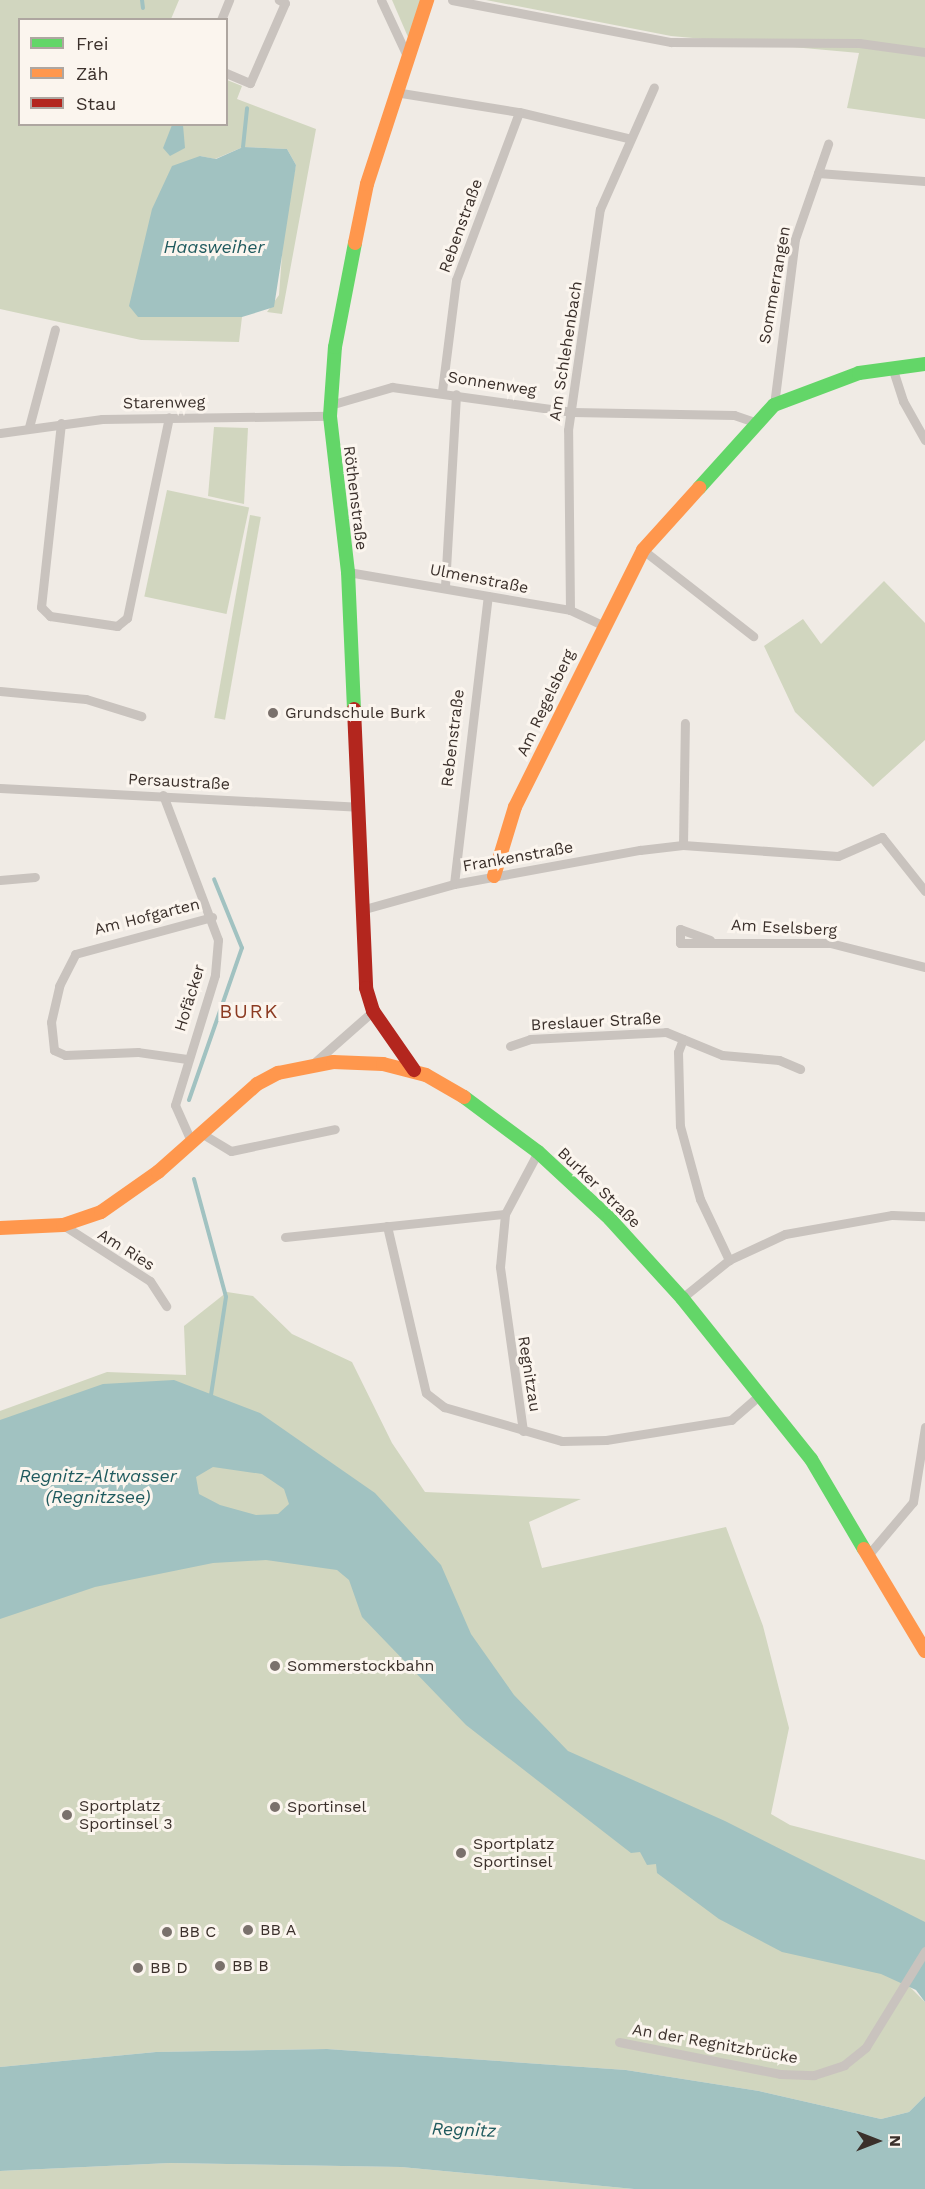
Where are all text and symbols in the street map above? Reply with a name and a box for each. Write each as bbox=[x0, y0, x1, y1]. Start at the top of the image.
legend bbox=[18, 18, 228, 126]
text: Frei bbox=[76, 33, 108, 54]
text: Zäh bbox=[76, 63, 109, 84]
text: Stau bbox=[76, 93, 116, 114]
street label: Rebenstraße bbox=[435, 176, 487, 276]
street label: Sommerrangen bbox=[755, 225, 795, 345]
water label: Haasweiher bbox=[164, 236, 264, 258]
street label: Am Schlehenbach bbox=[545, 280, 587, 422]
street label: Sonnenweg bbox=[446, 368, 538, 400]
street label: Starenweg bbox=[123, 393, 205, 413]
street label: Röthenstraße bbox=[339, 445, 371, 551]
street label: Ulmenstraße bbox=[428, 560, 530, 598]
street label: Am Regelsberg bbox=[513, 646, 579, 760]
street label: Rebenstraße bbox=[437, 688, 469, 788]
place label: Grundschule Burk bbox=[285, 703, 426, 723]
marker: Grundschule Burk bbox=[266, 706, 280, 720]
street label: Persaustraße bbox=[128, 770, 230, 794]
street label: Frankenstraße bbox=[461, 838, 575, 876]
street label: Am Hofgarten bbox=[92, 895, 202, 939]
street label: Am Eselsberg bbox=[730, 916, 838, 940]
street label: Hofäcker bbox=[171, 962, 209, 1034]
district label: BURK bbox=[219, 999, 279, 1023]
street label: Breslauer Straße bbox=[530, 1009, 662, 1035]
street label: Burker Straße bbox=[553, 1143, 645, 1233]
street label: Am Ries bbox=[94, 1225, 158, 1275]
street label: Regnitzau bbox=[514, 1335, 544, 1413]
water label: Regnitz-Altwasser (Regnitzsee) bbox=[19, 1466, 177, 1508]
place label: Sommerstockbahn bbox=[287, 1656, 434, 1676]
marker: Sommerstockbahn bbox=[268, 1659, 282, 1673]
place label: Sportplatz Sportinsel 3 bbox=[79, 1796, 173, 1834]
place label: Sportinsel bbox=[287, 1797, 366, 1817]
marker: Sportinsel bbox=[268, 1800, 282, 1814]
marker: Sportplatz Sportinsel 3 bbox=[60, 1808, 74, 1822]
place label: Sportplatz Sportinsel bbox=[473, 1834, 554, 1872]
marker: Sportplatz Sportinsel bbox=[454, 1846, 468, 1860]
place label: BB A bbox=[260, 1920, 297, 1940]
place label: BB C bbox=[179, 1922, 216, 1942]
marker: BB A bbox=[241, 1923, 255, 1937]
marker: BB C bbox=[160, 1925, 174, 1939]
place label: BB B bbox=[232, 1956, 269, 1976]
place label: BB D bbox=[150, 1958, 188, 1978]
marker: BB B bbox=[213, 1959, 227, 1973]
marker: BB D bbox=[131, 1961, 145, 1975]
street label: An der Regnitzbrücke bbox=[631, 2020, 799, 2068]
north arrow bbox=[847, 2111, 907, 2171]
water label: Regnitz bbox=[431, 2118, 497, 2142]
text: N bbox=[886, 2135, 905, 2147]

